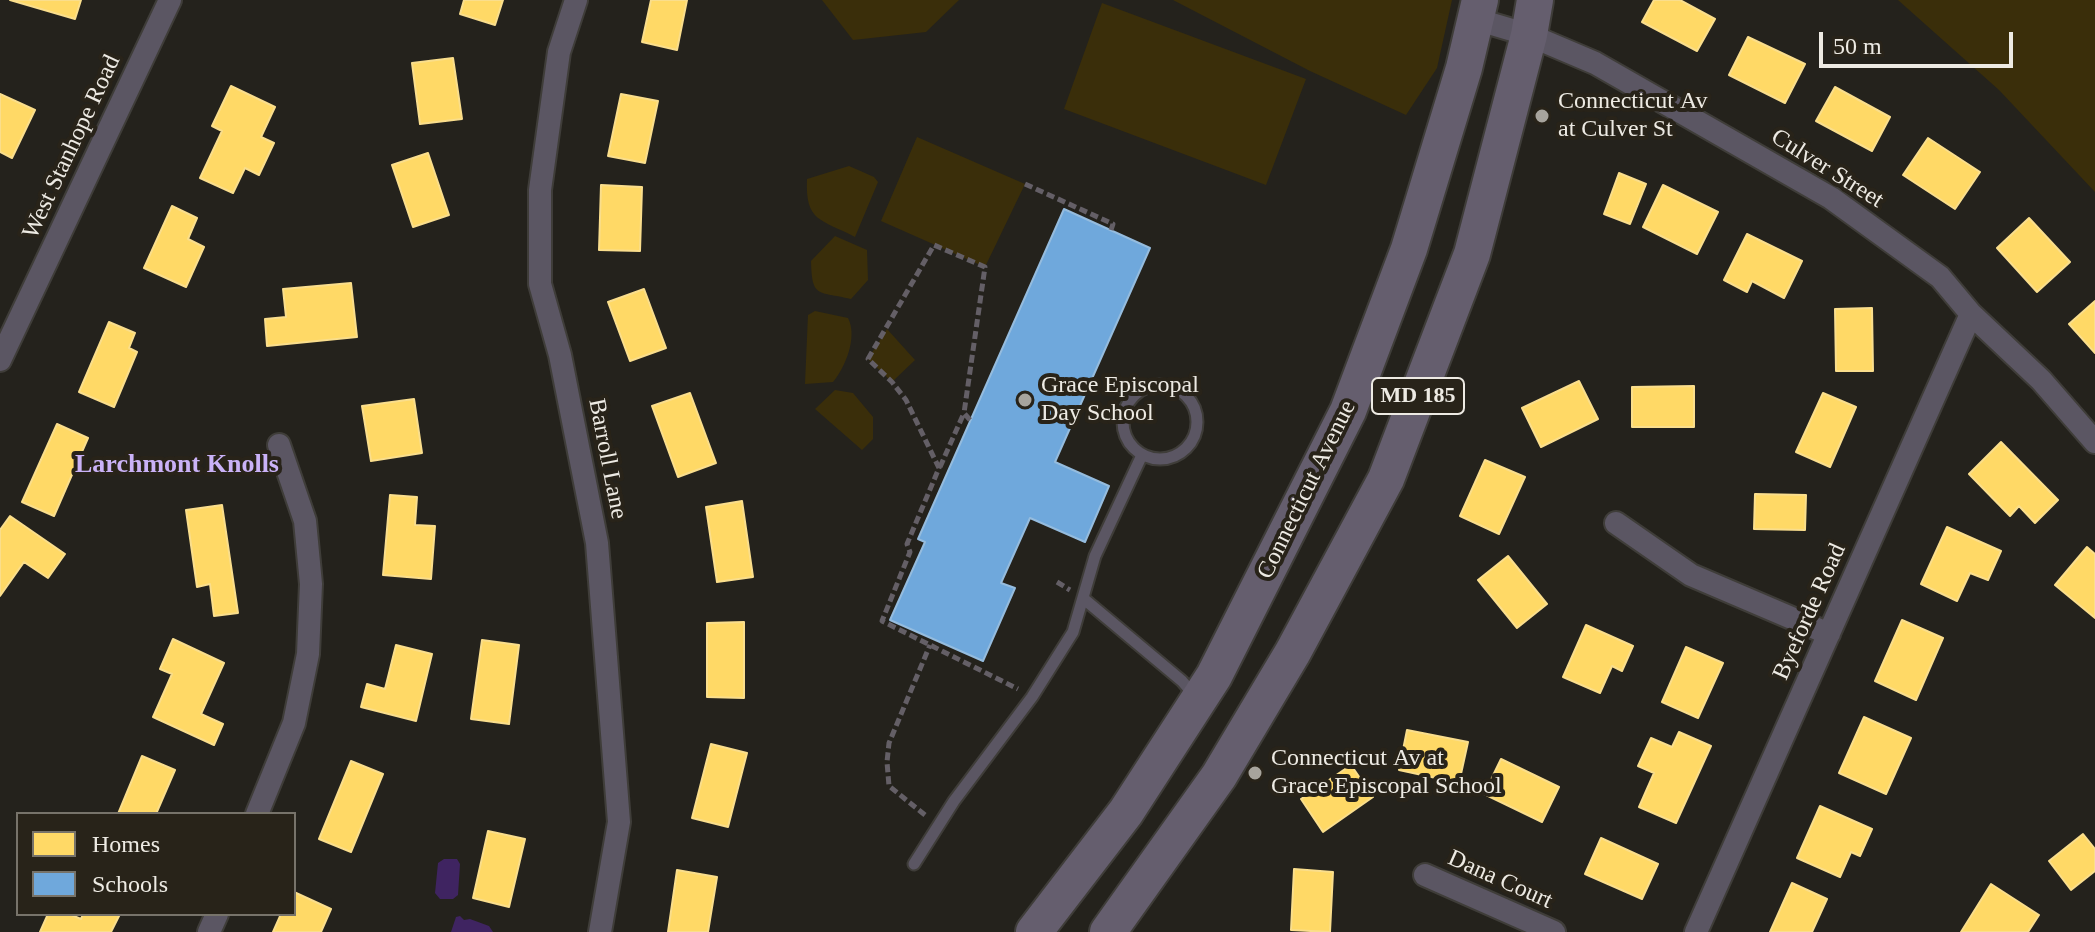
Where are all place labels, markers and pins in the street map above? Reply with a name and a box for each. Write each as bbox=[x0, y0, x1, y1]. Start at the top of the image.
place label: Connecticut Av at Culver St bbox=[1558, 88, 1708, 144]
marker: Connecticut Av at Culver St bbox=[1533, 107, 1551, 125]
place label: Grace Episcopal Day School bbox=[1041, 372, 1199, 428]
marker: Grace Episcopal Day School bbox=[1016, 391, 1034, 409]
place label: Connecticut Av at Grace Episcopal School bbox=[1271, 745, 1502, 801]
marker: Connecticut Av at Grace Episcopal School bbox=[1246, 764, 1264, 782]

